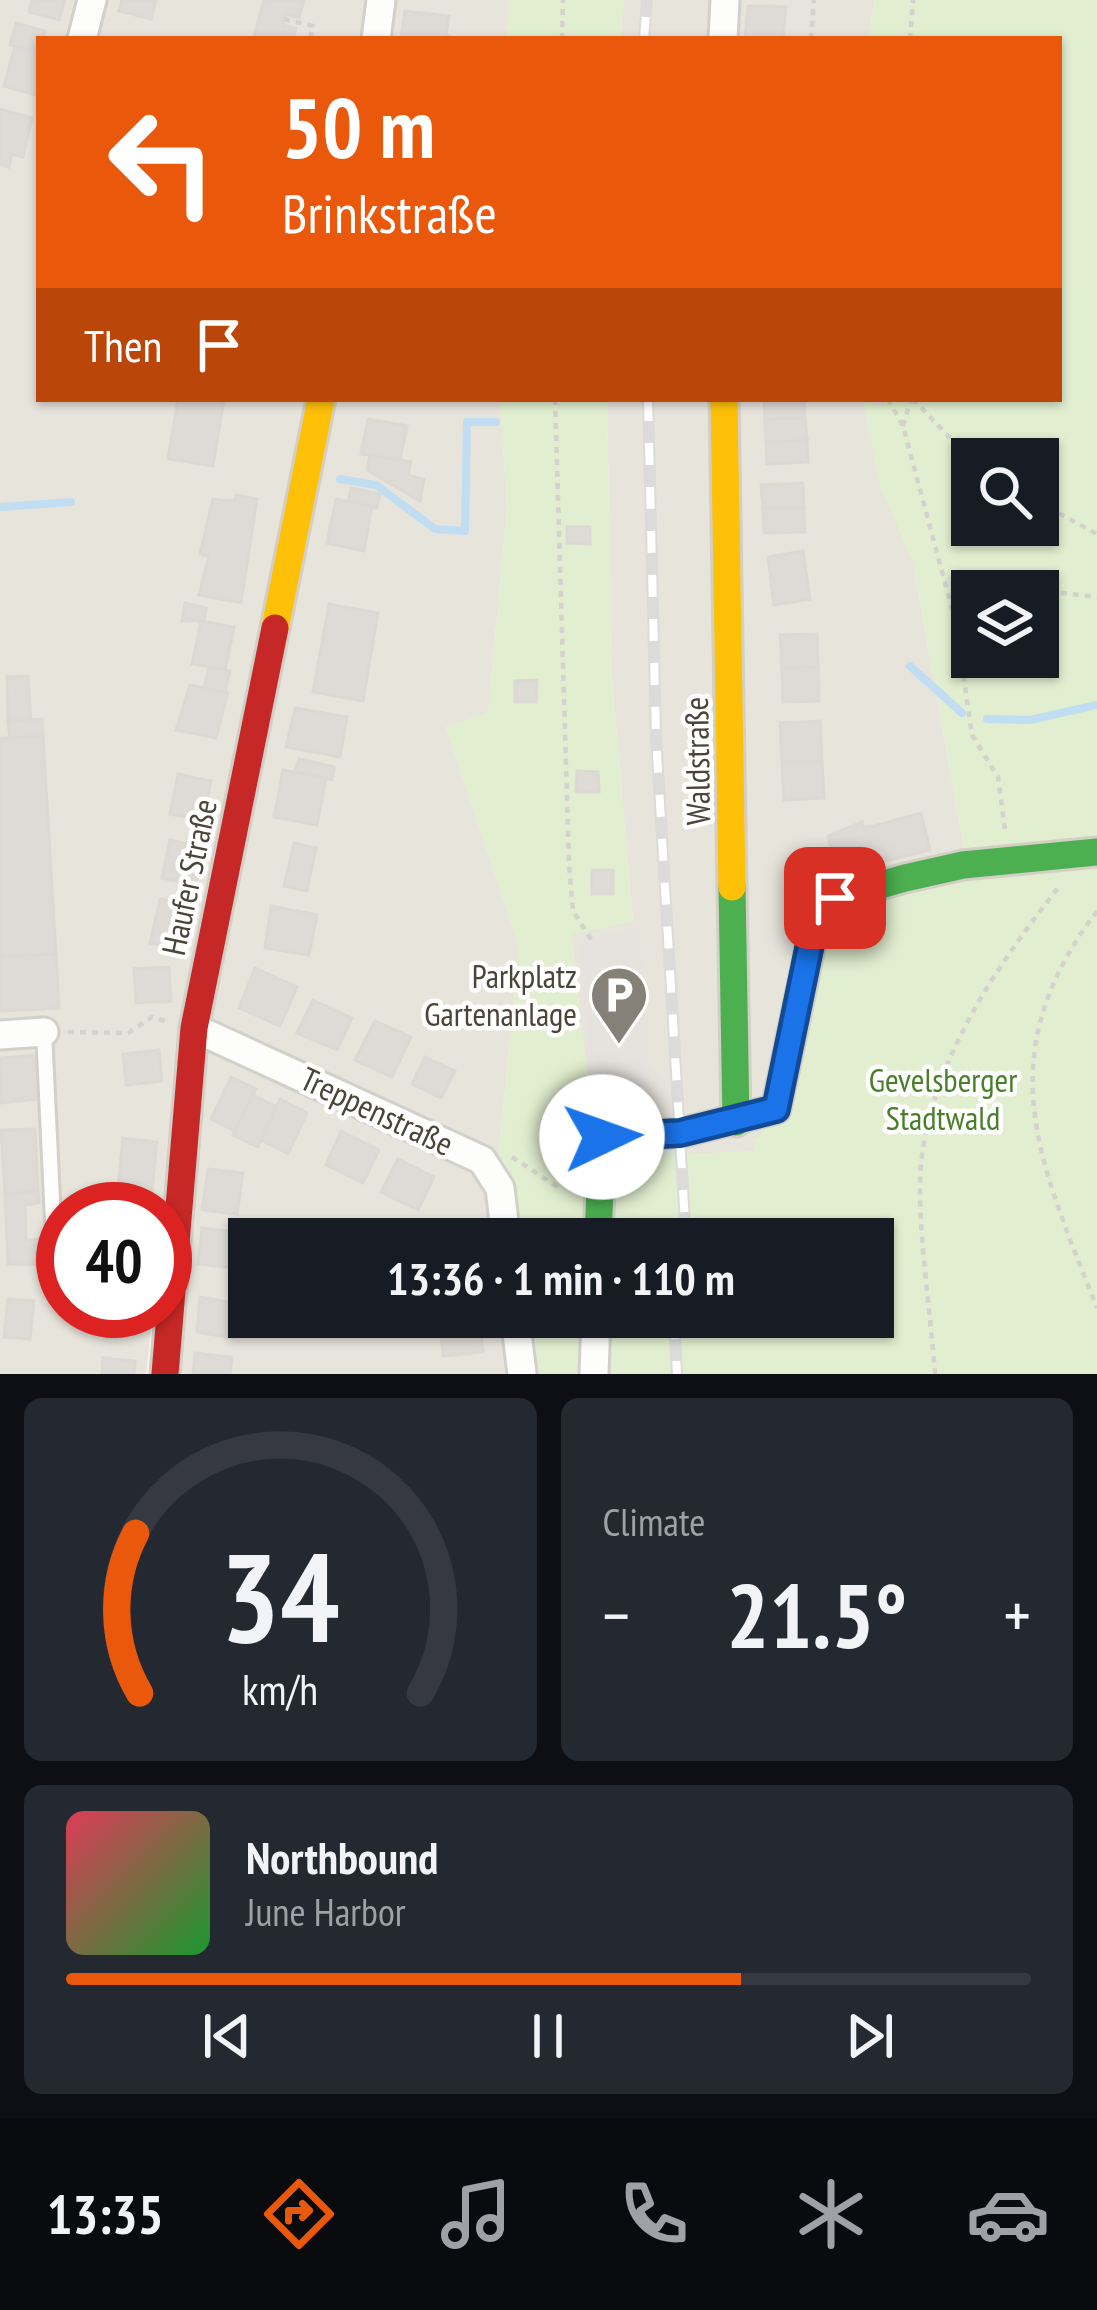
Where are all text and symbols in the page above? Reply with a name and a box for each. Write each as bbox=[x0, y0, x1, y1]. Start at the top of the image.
text: 50 m bbox=[282, 72, 435, 181]
icon: left bbox=[84, 84, 240, 240]
text: Brinkstraße bbox=[282, 178, 497, 248]
icon: arrive bbox=[186, 312, 252, 378]
text: Then bbox=[84, 316, 162, 374]
map controls bbox=[951, 438, 1059, 678]
button: search bbox=[951, 438, 1059, 546]
button: layers bbox=[951, 570, 1059, 678]
street label: Waldstraße bbox=[674, 696, 719, 826]
street label: Haufer Straße bbox=[151, 795, 226, 959]
pin bbox=[784, 847, 886, 949]
icon: arrive bbox=[802, 865, 868, 931]
place label: Parkplatz Gartenanlage bbox=[424, 954, 577, 1035]
parking icon: Parkplatz Gartenanlage bbox=[588, 964, 650, 1046]
street label: Treppenstraße bbox=[294, 1056, 460, 1165]
park label: Gevelsberger Stadtwald bbox=[869, 1058, 1017, 1139]
position arrow bbox=[539, 1074, 665, 1200]
speed limit sign: 40 bbox=[36, 1182, 192, 1338]
text: 13:36 · 1 min · 110 m bbox=[387, 1249, 735, 1307]
text: Climate bbox=[603, 1496, 705, 1547]
text: 34 bbox=[221, 1515, 340, 1676]
text: 21.5° bbox=[726, 1556, 907, 1673]
text: − bbox=[603, 1572, 630, 1657]
text: + bbox=[1004, 1572, 1031, 1657]
text: km/h bbox=[242, 1660, 318, 1716]
text: Northbound bbox=[246, 1828, 438, 1886]
text: June Harbor bbox=[246, 1886, 405, 1937]
icon: previous bbox=[194, 2003, 260, 2069]
icon: pause bbox=[515, 2003, 581, 2069]
icon: next bbox=[837, 2003, 903, 2069]
icon: directions bbox=[257, 2172, 341, 2256]
icon: music bbox=[434, 2172, 518, 2256]
icon: phone bbox=[612, 2172, 696, 2256]
icon: climate bbox=[789, 2172, 873, 2256]
icon: car bbox=[966, 2172, 1050, 2256]
text: 13:35 bbox=[47, 2179, 163, 2249]

